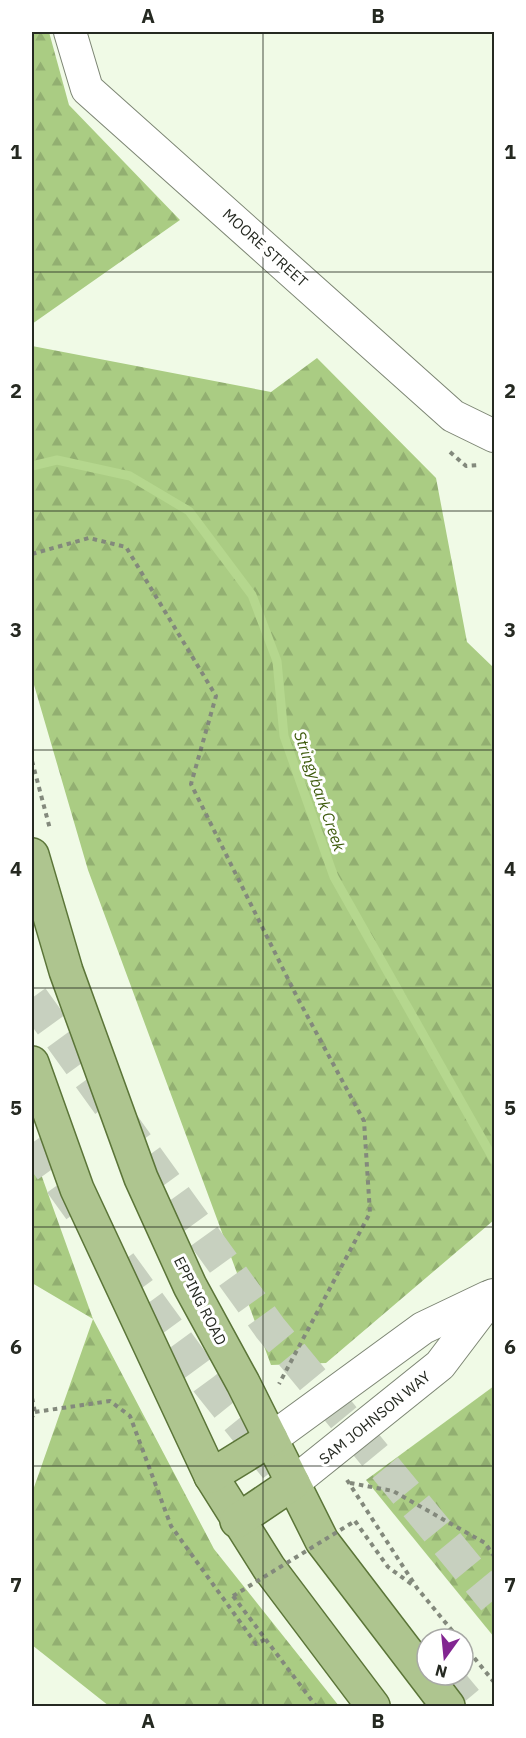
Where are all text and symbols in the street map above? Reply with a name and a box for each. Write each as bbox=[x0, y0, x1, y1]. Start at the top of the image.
text: A bbox=[141, 2, 155, 29]
text: B bbox=[371, 2, 385, 29]
text: 1 bbox=[10, 138, 22, 165]
text: 1 bbox=[504, 138, 516, 165]
street label: MOORE STREET bbox=[219, 204, 312, 291]
text: 2 bbox=[10, 377, 22, 404]
text: 2 bbox=[504, 377, 516, 404]
text: 3 bbox=[10, 616, 22, 643]
text: 3 bbox=[504, 616, 516, 643]
water label: Stringybark Creek bbox=[290, 728, 350, 854]
text: 4 bbox=[10, 855, 22, 882]
text: 4 bbox=[504, 855, 516, 882]
text: 5 bbox=[10, 1094, 22, 1121]
text: 5 bbox=[504, 1094, 516, 1121]
street label: EPPING ROAD bbox=[170, 1253, 231, 1348]
text: 6 bbox=[10, 1333, 22, 1360]
text: 6 bbox=[504, 1333, 516, 1360]
street label: SAM JOHNSON WAY bbox=[315, 1367, 434, 1468]
text: 7 bbox=[10, 1571, 22, 1598]
text: 7 bbox=[504, 1571, 516, 1598]
north arrow bbox=[415, 1627, 475, 1687]
text: N bbox=[433, 1660, 449, 1683]
text: A bbox=[141, 1707, 155, 1734]
text: B bbox=[371, 1707, 385, 1734]

